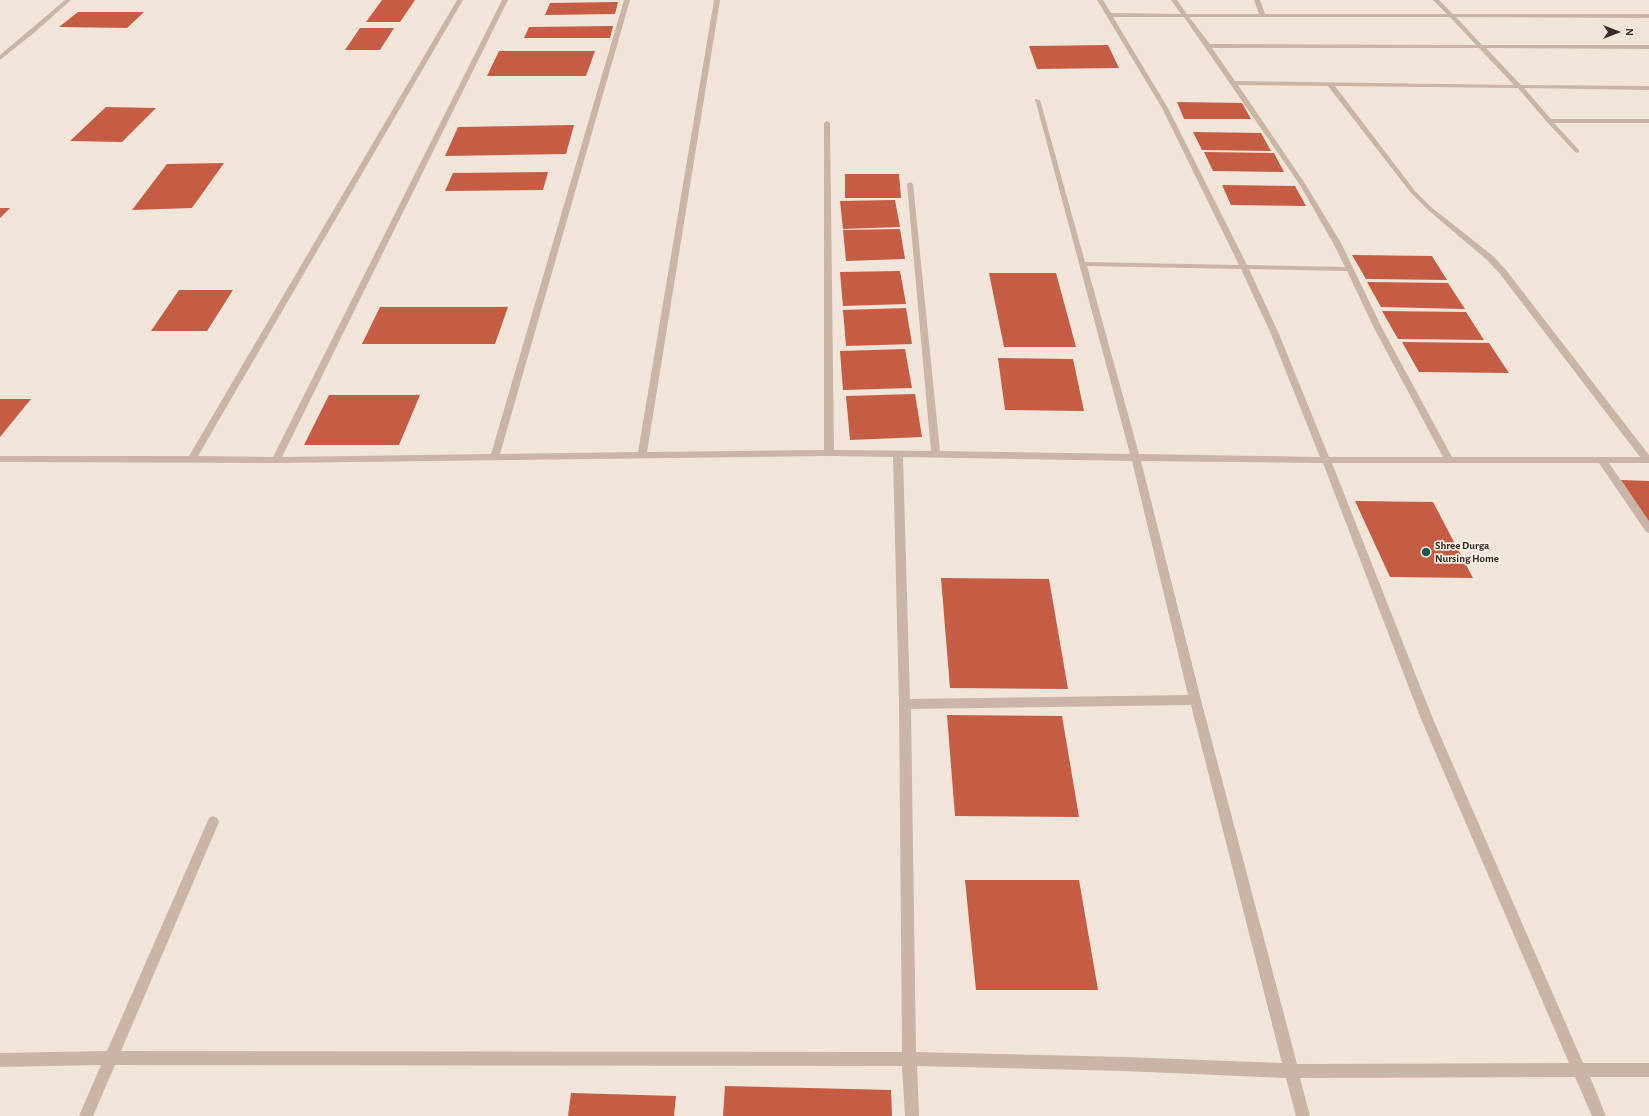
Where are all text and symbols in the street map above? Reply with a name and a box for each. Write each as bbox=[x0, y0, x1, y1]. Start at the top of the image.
north arrow bbox=[1597, 12, 1637, 52]
text: N bbox=[1624, 28, 1635, 36]
place label: Shree Durga Nursing Home bbox=[1435, 539, 1499, 565]
marker: Shree Durga Nursing Home bbox=[1420, 546, 1432, 558]

